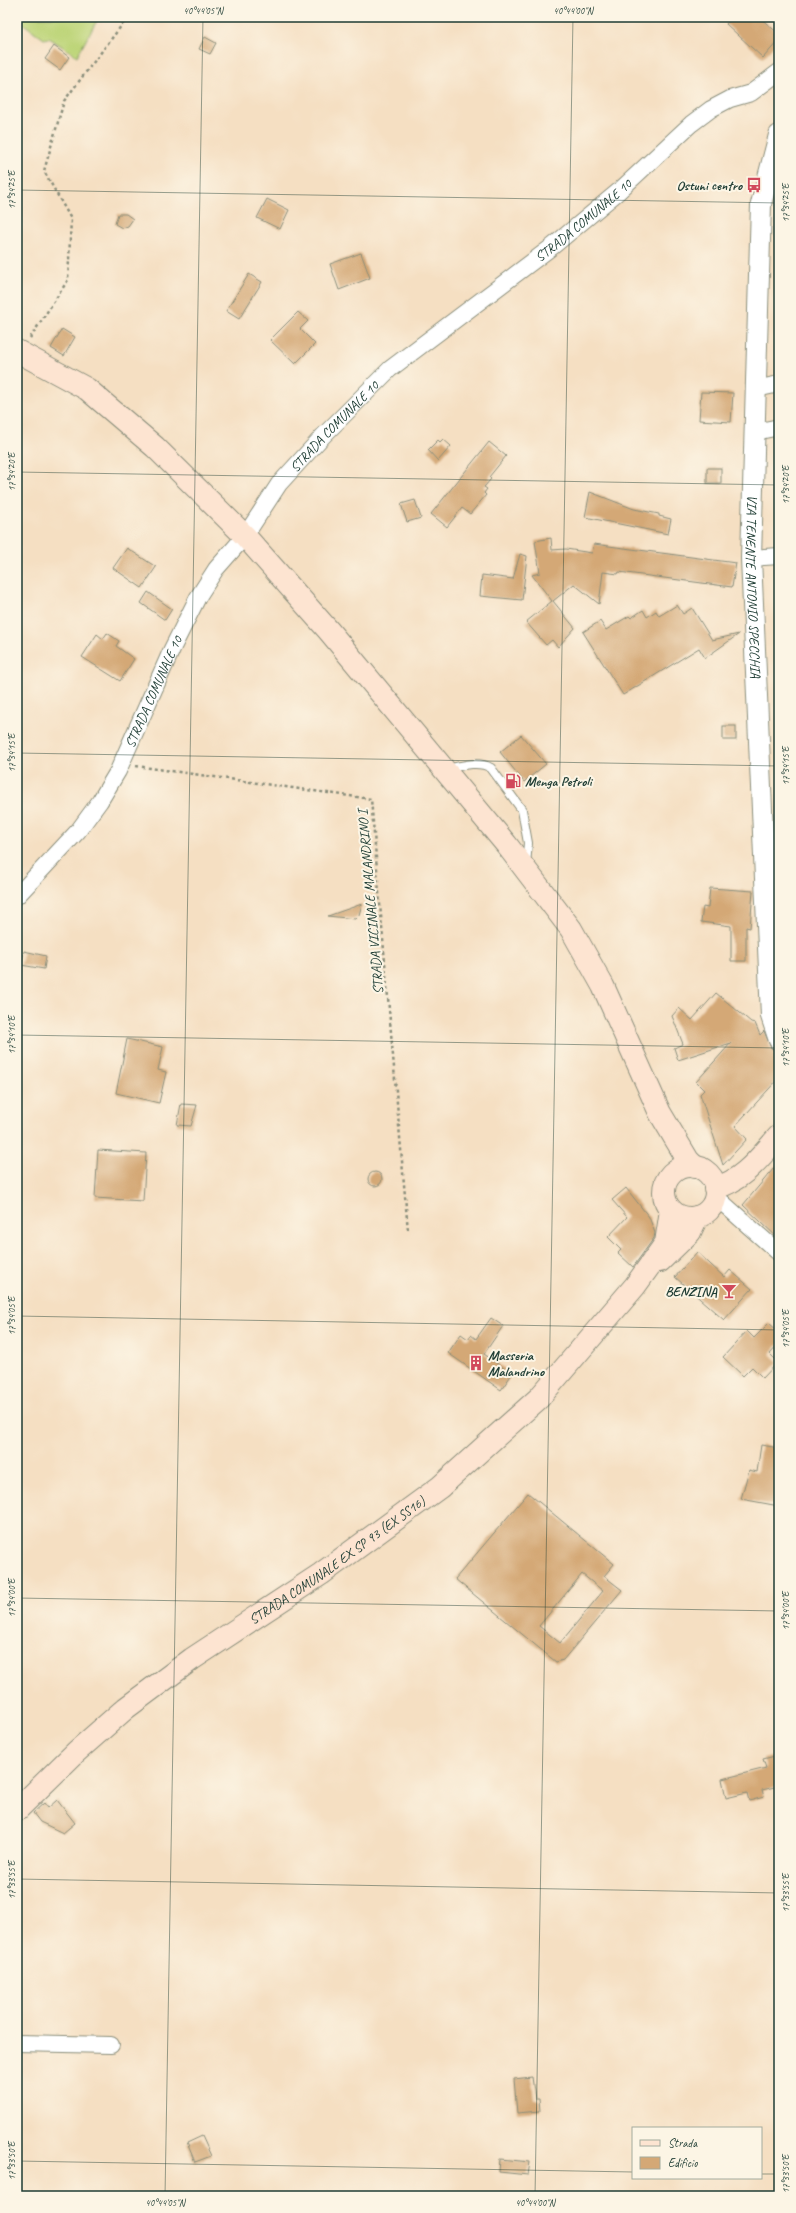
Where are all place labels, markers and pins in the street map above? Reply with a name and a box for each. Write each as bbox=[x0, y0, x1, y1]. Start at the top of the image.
bus stop icon: Ostuni centro bbox=[745, 176, 763, 194]
place label: Ostuni centro bbox=[677, 177, 743, 194]
fuel station icon: Menga Petroli bbox=[504, 772, 522, 790]
place label: Menga Petroli bbox=[525, 773, 594, 790]
bar icon: BENZINA bbox=[720, 1282, 738, 1300]
place label: BENZINA bbox=[665, 1283, 718, 1300]
place label: Masseria Malandrino bbox=[488, 1347, 545, 1380]
building icon: Masseria Malandrino bbox=[467, 1354, 485, 1372]

